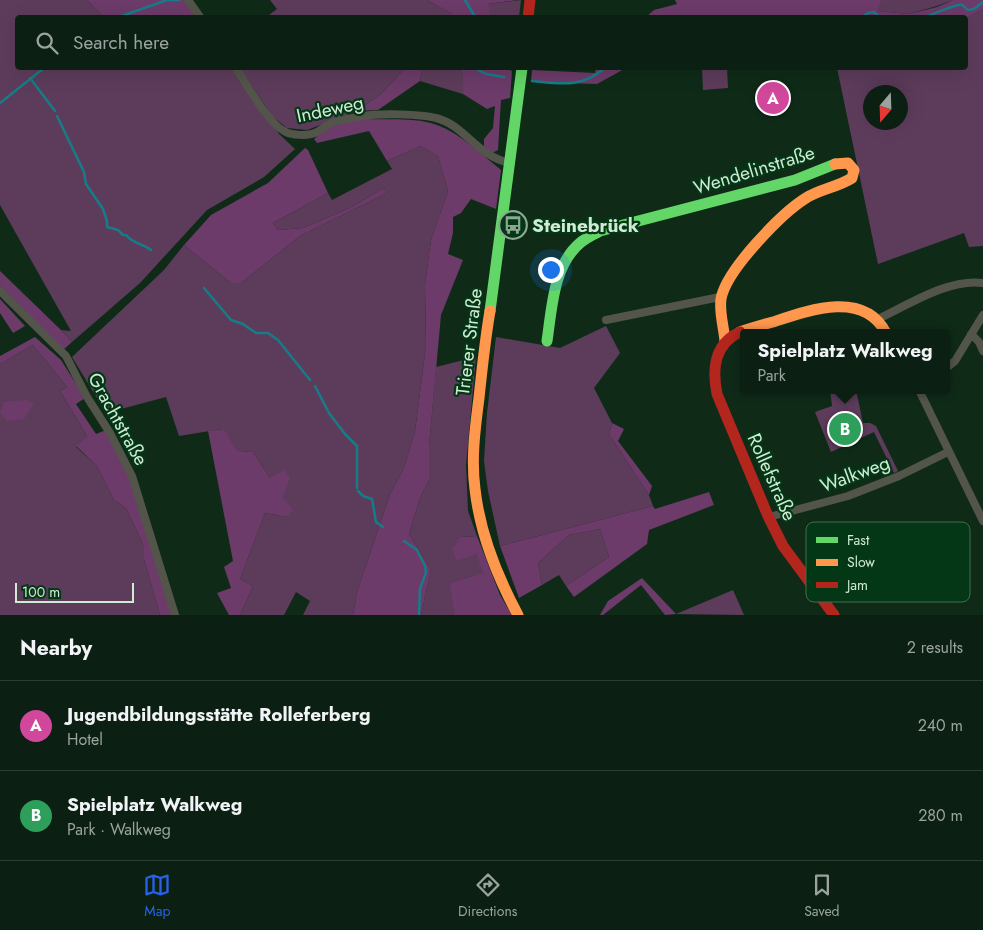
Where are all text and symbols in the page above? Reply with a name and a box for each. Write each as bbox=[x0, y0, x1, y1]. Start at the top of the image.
search box bbox=[15, 15, 968, 70]
icon: search bbox=[33, 29, 61, 57]
text: Search here bbox=[73, 29, 169, 56]
pin: A bbox=[757, 79, 789, 117]
north arrow bbox=[863, 85, 908, 130]
street label: Indeweg bbox=[294, 89, 366, 129]
street label: Wendelinstraße bbox=[690, 139, 818, 201]
bus stop icon: Steinebrück bbox=[498, 210, 528, 240]
place label: Steinebrück bbox=[532, 212, 639, 239]
your location bbox=[538, 257, 564, 283]
street label: Trierer Straße bbox=[449, 287, 489, 397]
popup bbox=[740, 329, 950, 394]
text: Spielplatz Walkweg bbox=[757, 337, 933, 364]
text: Park bbox=[757, 364, 786, 387]
street label: Grachtstraße bbox=[81, 368, 155, 471]
pin: B bbox=[829, 410, 861, 448]
street label: Rollefstraße bbox=[741, 429, 803, 525]
street label: Walkweg bbox=[816, 449, 894, 499]
legend bbox=[806, 522, 970, 602]
text: Fast bbox=[847, 530, 870, 550]
text: Slow bbox=[847, 552, 875, 572]
text: Jam bbox=[845, 575, 868, 595]
scale bar bbox=[15, 580, 134, 603]
text: 100 m bbox=[22, 582, 60, 602]
text: Nearby bbox=[20, 633, 92, 663]
text: 2 results bbox=[907, 636, 963, 659]
text: Jugendbildungsstätte Rolleferberg bbox=[67, 701, 371, 728]
text: A bbox=[30, 714, 42, 737]
text: 240 m bbox=[918, 714, 963, 737]
text: Hotel bbox=[67, 728, 103, 751]
text: Spielplatz Walkweg bbox=[67, 791, 242, 818]
text: B bbox=[31, 804, 41, 827]
text: 280 m bbox=[918, 804, 963, 827]
text: Park · Walkweg bbox=[67, 818, 171, 841]
tab: Map bbox=[143, 871, 171, 921]
tab: Directions bbox=[458, 871, 517, 921]
tab: Saved bbox=[804, 871, 840, 921]

